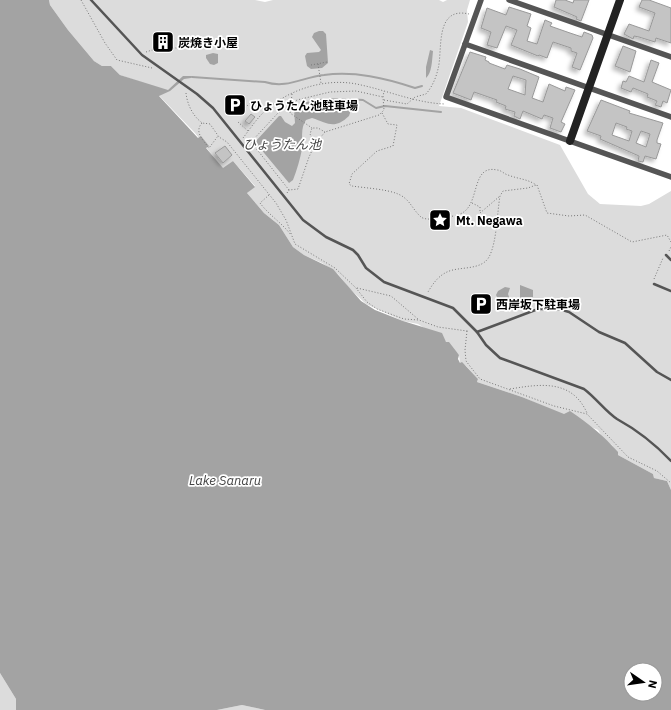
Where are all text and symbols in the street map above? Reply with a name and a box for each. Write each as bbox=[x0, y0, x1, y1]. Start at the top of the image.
building icon: 炭焼き小屋 bbox=[150, 29, 176, 55]
place label: 炭焼き小屋 bbox=[178, 35, 238, 50]
parking icon: ひょうたん池駐車場 bbox=[222, 92, 248, 118]
place label: ひょうたん池駐車場 bbox=[250, 98, 358, 113]
water label: ひょうたん池 bbox=[243, 136, 323, 153]
place icon: Mt. Negawa bbox=[427, 207, 453, 233]
place label: Mt. Negawa bbox=[456, 213, 523, 228]
parking icon: 西岸坂下駐車場 bbox=[468, 291, 494, 317]
place label: 西岸坂下駐車場 bbox=[496, 297, 580, 312]
water label: Lake Sanaru bbox=[189, 472, 261, 489]
north arrow bbox=[623, 662, 663, 702]
text: N bbox=[645, 679, 660, 690]

